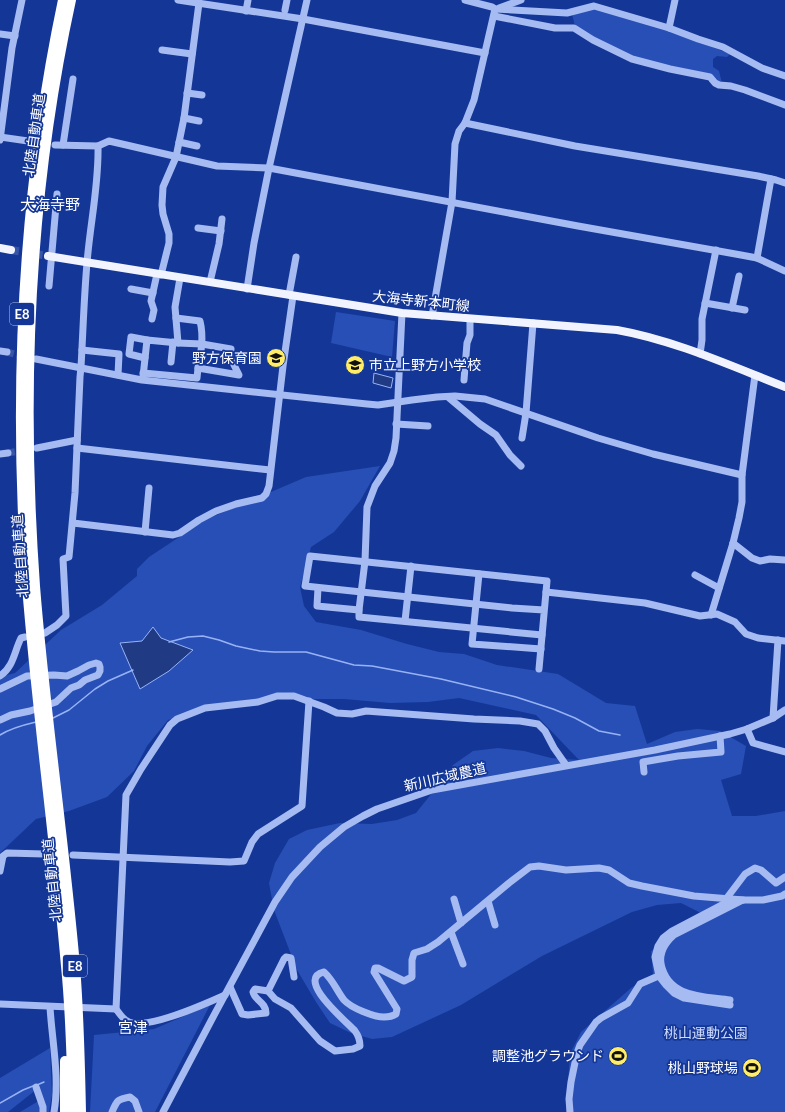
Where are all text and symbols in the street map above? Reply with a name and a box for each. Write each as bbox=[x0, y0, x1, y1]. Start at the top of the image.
street label: 北陸自動車道 bbox=[19, 92, 48, 178]
district label: 大海寺野 bbox=[20, 195, 80, 213]
street label: 大海寺新本町線 bbox=[371, 287, 471, 314]
road number: E8 bbox=[10, 303, 34, 325]
school or university icon: 野方保育園 bbox=[265, 347, 287, 369]
place label: 野方保育園 bbox=[192, 349, 262, 366]
school or university icon: 市立上野方小学校 bbox=[344, 354, 366, 376]
place label: 市立上野方小学校 bbox=[369, 356, 481, 373]
street label: 北陸自動車道 bbox=[8, 514, 31, 599]
street label: 新川広域農道 bbox=[402, 759, 488, 794]
street label: 北陸自動車道 bbox=[39, 837, 64, 923]
road number: E8 bbox=[63, 955, 87, 977]
district label: 宮津 bbox=[118, 1018, 148, 1036]
park label: 桃山運動公園 bbox=[664, 1024, 748, 1041]
sports icon: 調整池グラウンド bbox=[607, 1045, 629, 1067]
place label: 調整池グラウンド bbox=[492, 1047, 604, 1064]
sports icon: 桃山野球場 bbox=[741, 1057, 763, 1079]
place label: 桃山野球場 bbox=[668, 1059, 738, 1076]

